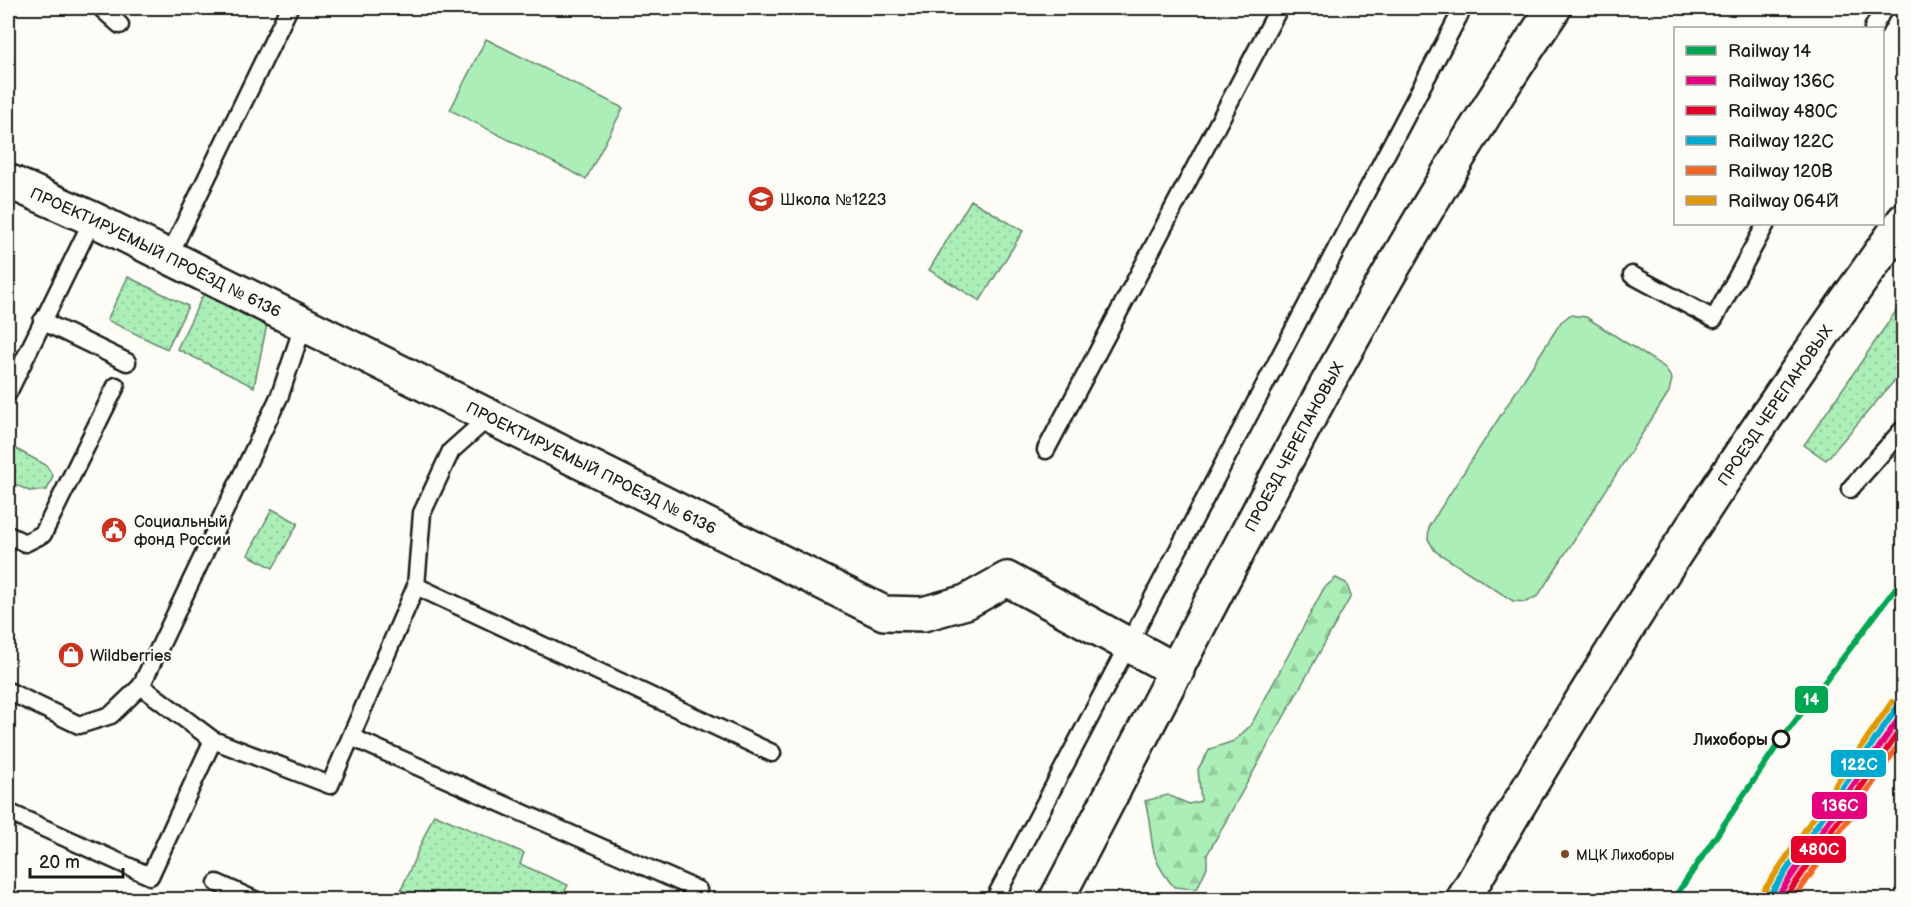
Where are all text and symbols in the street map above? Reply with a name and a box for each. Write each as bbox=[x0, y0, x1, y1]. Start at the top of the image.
legend bbox=[1674, 27, 1884, 225]
text: Railway 14 bbox=[1728, 41, 1811, 62]
text: Railway 136С bbox=[1728, 71, 1834, 92]
text: Railway 480С bbox=[1728, 101, 1837, 122]
text: Railway 122С bbox=[1728, 131, 1834, 152]
text: Railway 120В bbox=[1728, 161, 1833, 182]
street label: ПРОЕКТИРУЕМЫЙ ПРОЕЗД № 6136 bbox=[27, 184, 284, 322]
school or university icon: Школа №1223 bbox=[746, 184, 776, 214]
place label: Школа №1223 bbox=[780, 191, 887, 210]
text: Railway 064Й bbox=[1728, 191, 1839, 212]
street label: ПРОЕЗД ЧЕРЕПАНОВЫХ bbox=[1714, 322, 1837, 490]
street label: ПРОЕЗД ЧЕРЕПАНОВЫХ bbox=[1242, 359, 1349, 535]
street label: ПРОЕКТИРУЕМЫЙ ПРОЕЗД № 6136 bbox=[463, 398, 719, 539]
place label: Социальный фонд России bbox=[134, 513, 231, 550]
public building icon: Социальный фонд России bbox=[99, 515, 129, 545]
shop icon: Wildberries bbox=[56, 640, 86, 670]
place label: Wildberries bbox=[90, 647, 171, 666]
line badge: 14 bbox=[1794, 685, 1829, 714]
text: 14 bbox=[1803, 691, 1820, 710]
marker: Лихоборы bbox=[1772, 730, 1790, 748]
place label: Лихоборы bbox=[1692, 731, 1768, 750]
line badge: 122С bbox=[1830, 749, 1887, 778]
text: 122С bbox=[1840, 756, 1878, 775]
line badge: 136С bbox=[1811, 791, 1868, 820]
text: 136С bbox=[1822, 797, 1858, 816]
line badge: 480С bbox=[1790, 835, 1847, 864]
scale bar bbox=[30, 841, 123, 879]
text: 480С bbox=[1799, 841, 1839, 860]
place label: МЦК Лихоборы bbox=[1576, 847, 1674, 864]
marker: МЦК Лихоборы bbox=[1559, 848, 1571, 860]
text: 20 m bbox=[39, 852, 80, 873]

